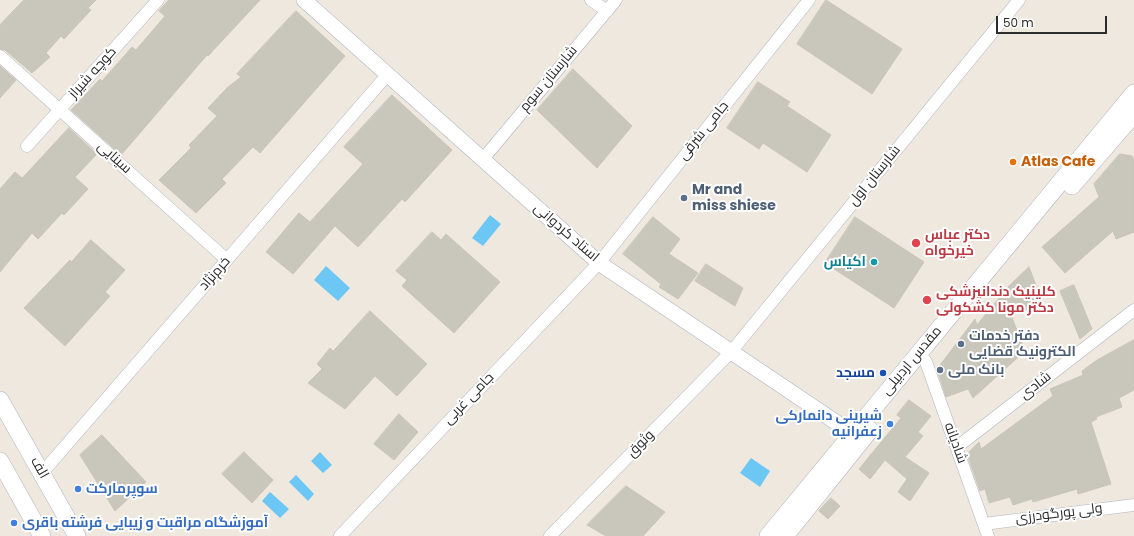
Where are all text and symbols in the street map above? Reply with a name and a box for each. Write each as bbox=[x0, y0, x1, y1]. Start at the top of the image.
scale bar bbox=[998, 8, 1109, 34]
text: 50 m bbox=[1003, 14, 1034, 31]
street label: شارستان سوم bbox=[517, 43, 581, 115]
street label: کوچه شیراز bbox=[65, 44, 121, 102]
street label: جامی شرقی bbox=[675, 98, 733, 164]
street label: سینایی bbox=[93, 138, 135, 178]
street label: شارستان اول bbox=[846, 142, 904, 210]
place label: Atlas Cafe bbox=[1021, 154, 1095, 170]
marker: Atlas Cafe bbox=[1008, 157, 1018, 167]
place label: Mr and miss shiese bbox=[692, 182, 776, 214]
marker: Mr and miss shiese bbox=[679, 193, 689, 203]
street label: استاد کردوانی bbox=[530, 200, 602, 266]
place label: دکتر عباس خیرخواه bbox=[925, 227, 990, 260]
marker: دکتر عباس خیرخواه bbox=[910, 237, 922, 249]
street label: خرم‌نژاد bbox=[196, 254, 234, 294]
place label: اکیاس bbox=[824, 254, 866, 270]
marker: اکیاس bbox=[869, 257, 879, 267]
place label: کلینیک دندانپزشکی دکتر مونا کشکولی bbox=[936, 284, 1056, 316]
marker: کلینیک دندانپزشکی دکتر مونا کشکولی bbox=[921, 294, 933, 306]
street label: مقدس اردبیلی bbox=[878, 323, 946, 399]
place label: دفتر خدمات الکترونیک قضایی bbox=[969, 328, 1076, 360]
marker: دفتر خدمات الکترونیک قضایی bbox=[956, 339, 966, 349]
place label: بانک ملی bbox=[948, 362, 1004, 378]
place label: مسجد bbox=[836, 365, 875, 381]
marker: بانک ملی bbox=[935, 365, 945, 375]
marker: مسجد bbox=[878, 368, 888, 378]
street label: شادی bbox=[1017, 369, 1055, 403]
street label: جامی غربی bbox=[440, 370, 498, 428]
place label: شیرینی دانمارکی زعفرانیه bbox=[775, 408, 882, 440]
marker: شیرینی دانمارکی زعفرانیه bbox=[885, 419, 895, 429]
street label: شادیانه bbox=[940, 420, 970, 466]
street label: وثوق bbox=[624, 427, 658, 461]
street label: الف bbox=[26, 454, 52, 482]
place label: سوپرمارکت bbox=[86, 481, 158, 497]
marker: سوپرمارکت bbox=[73, 484, 83, 494]
street label: ولی پورگودرزی bbox=[1015, 500, 1103, 528]
place label: آموزشگاه مراقبت و زیبایی فرشته باقری bbox=[22, 515, 268, 531]
marker: آموزشگاه مراقبت و زیبایی فرشته باقری bbox=[9, 518, 19, 528]

